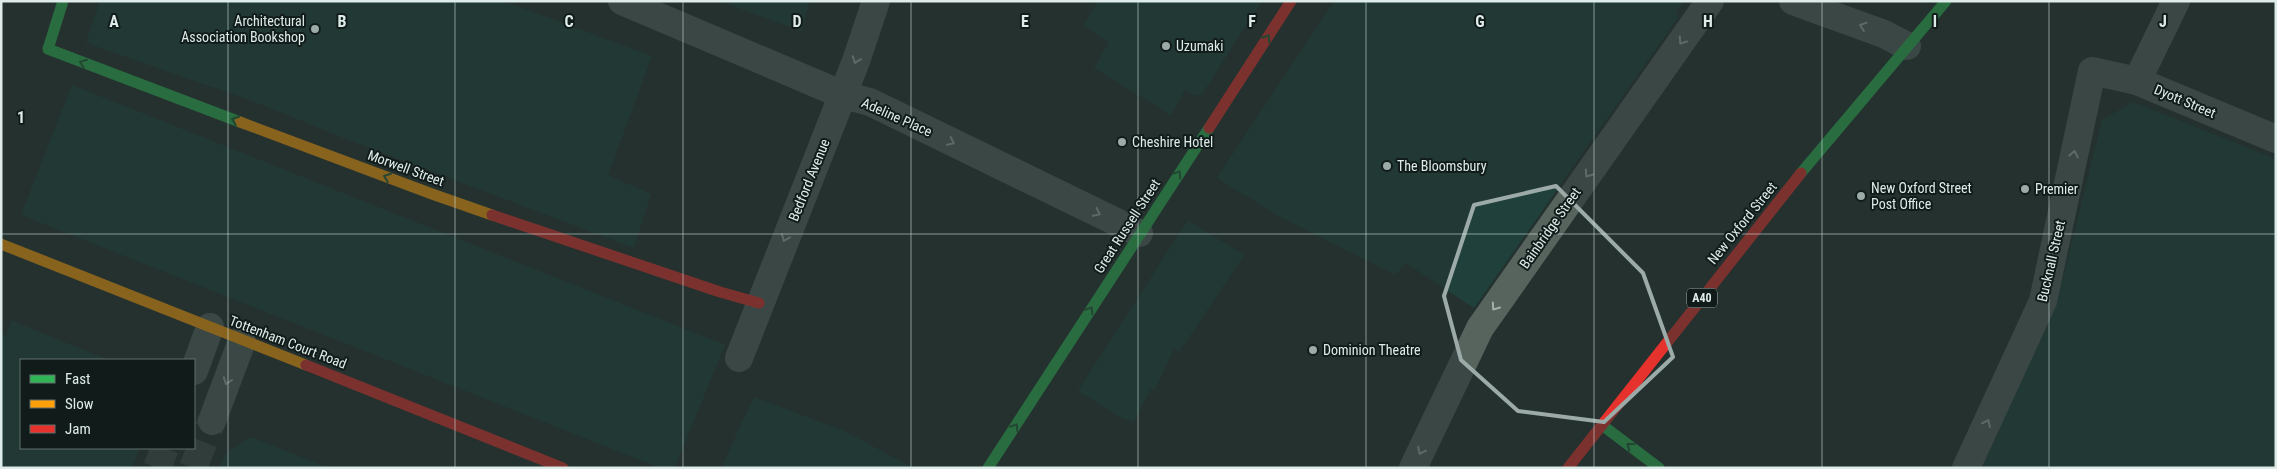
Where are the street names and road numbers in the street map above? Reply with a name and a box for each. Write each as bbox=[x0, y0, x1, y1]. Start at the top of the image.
street label: Dyott Street bbox=[2152, 81, 2218, 121]
street label: Adeline Place bbox=[859, 94, 935, 140]
street label: Bedford Avenue bbox=[785, 136, 833, 223]
street label: Morwell Street bbox=[366, 147, 446, 189]
street label: Great Russell Street bbox=[1091, 176, 1163, 276]
street label: New Oxford Street bbox=[1704, 179, 1780, 267]
street label: Bainbridge Street bbox=[1516, 184, 1584, 272]
street label: Bucknall Street bbox=[2034, 219, 2068, 303]
road number: A40 bbox=[1687, 288, 1717, 308]
street label: Tottenham Court Road bbox=[227, 312, 349, 372]

